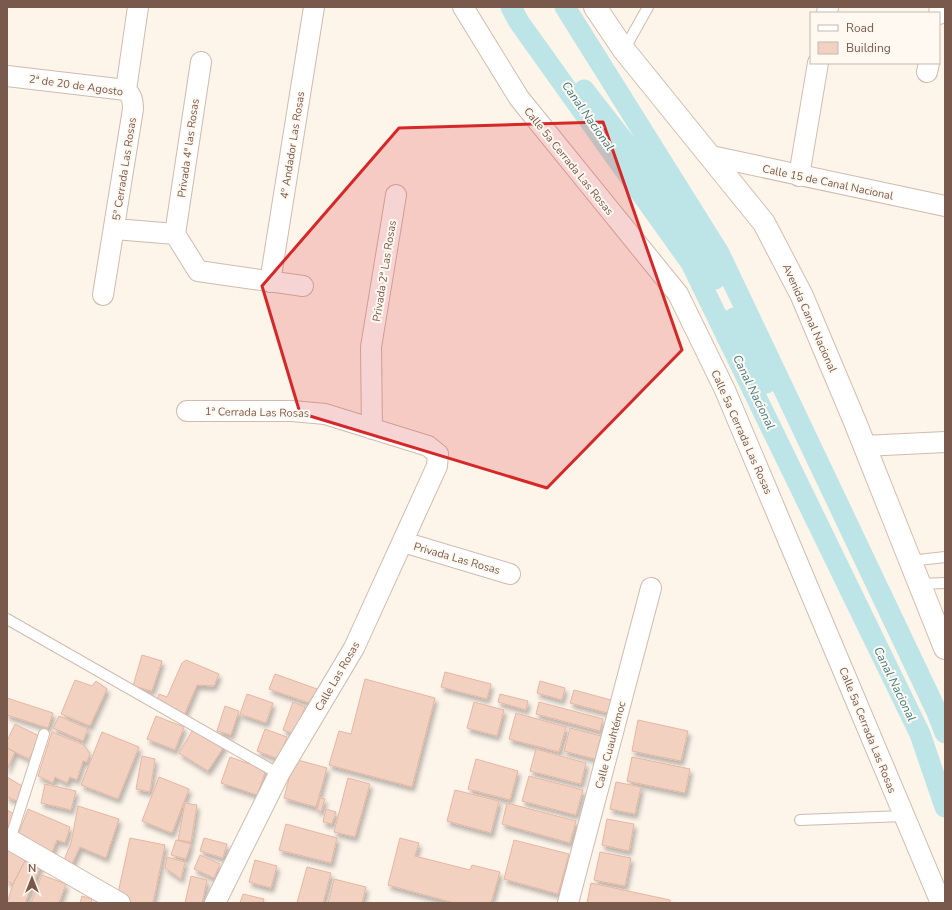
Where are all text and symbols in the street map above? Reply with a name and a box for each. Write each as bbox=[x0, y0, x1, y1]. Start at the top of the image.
legend bbox=[810, 12, 940, 64]
text: Road bbox=[846, 20, 874, 36]
text: Building bbox=[846, 40, 891, 56]
street label: 2ª de 20 de Agosto bbox=[28, 71, 124, 100]
water label: Canal Nacional bbox=[558, 78, 618, 154]
street label: 4º Andador Las Rosas bbox=[277, 90, 308, 200]
street label: Privada 4ª las Rosas bbox=[174, 98, 203, 199]
street label: Calle 5a Cerrada Las Rosas bbox=[520, 104, 617, 218]
street label: 5ª Cerrada Las Rosas bbox=[109, 116, 140, 222]
street label: Calle 15 de Canal Nacional bbox=[761, 161, 896, 204]
street label: Privada 2ª Las Rosas bbox=[369, 219, 400, 323]
street label: Avenida Canal Nacional bbox=[779, 262, 841, 376]
water label: Canal Nacional bbox=[729, 352, 779, 432]
street label: Calle 5a Cerrada Las Rosas bbox=[707, 368, 776, 497]
street label: 1ª Cerrada Las Rosas bbox=[205, 404, 309, 421]
street label: Privada Las Rosas bbox=[412, 539, 502, 578]
street label: Calle Las Rosas bbox=[311, 639, 363, 714]
water label: Canal Nacional bbox=[870, 644, 920, 724]
street label: Calle 5a Cerrada Las Rosas bbox=[835, 665, 900, 795]
street label: Calle Cuauhtémoc bbox=[592, 700, 629, 791]
north arrow bbox=[12, 858, 52, 898]
text: N bbox=[28, 861, 36, 876]

